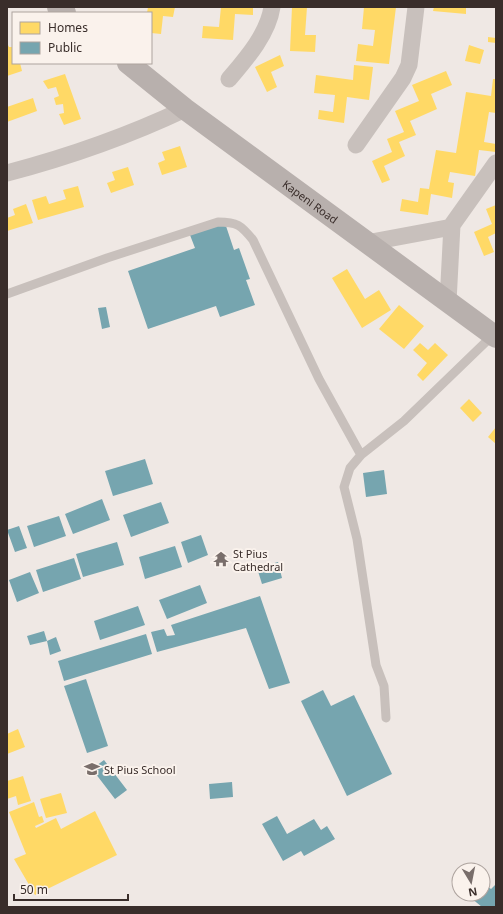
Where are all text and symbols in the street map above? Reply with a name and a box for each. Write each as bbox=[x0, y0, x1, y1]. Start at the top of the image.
legend bbox=[12, 12, 152, 64]
text: Homes bbox=[48, 19, 88, 36]
text: Public bbox=[48, 39, 82, 56]
street label: Kapeni Road bbox=[280, 176, 341, 226]
place label: St Pius Cathedral bbox=[233, 546, 283, 574]
temple icon: St Pius Cathedral bbox=[212, 550, 230, 568]
school or university icon: St Pius School bbox=[83, 760, 101, 778]
place label: St Pius School bbox=[104, 762, 176, 777]
north arrow bbox=[451, 862, 491, 902]
scale bar bbox=[14, 876, 128, 902]
text: 50 m bbox=[20, 881, 48, 898]
text: N bbox=[467, 884, 479, 901]

